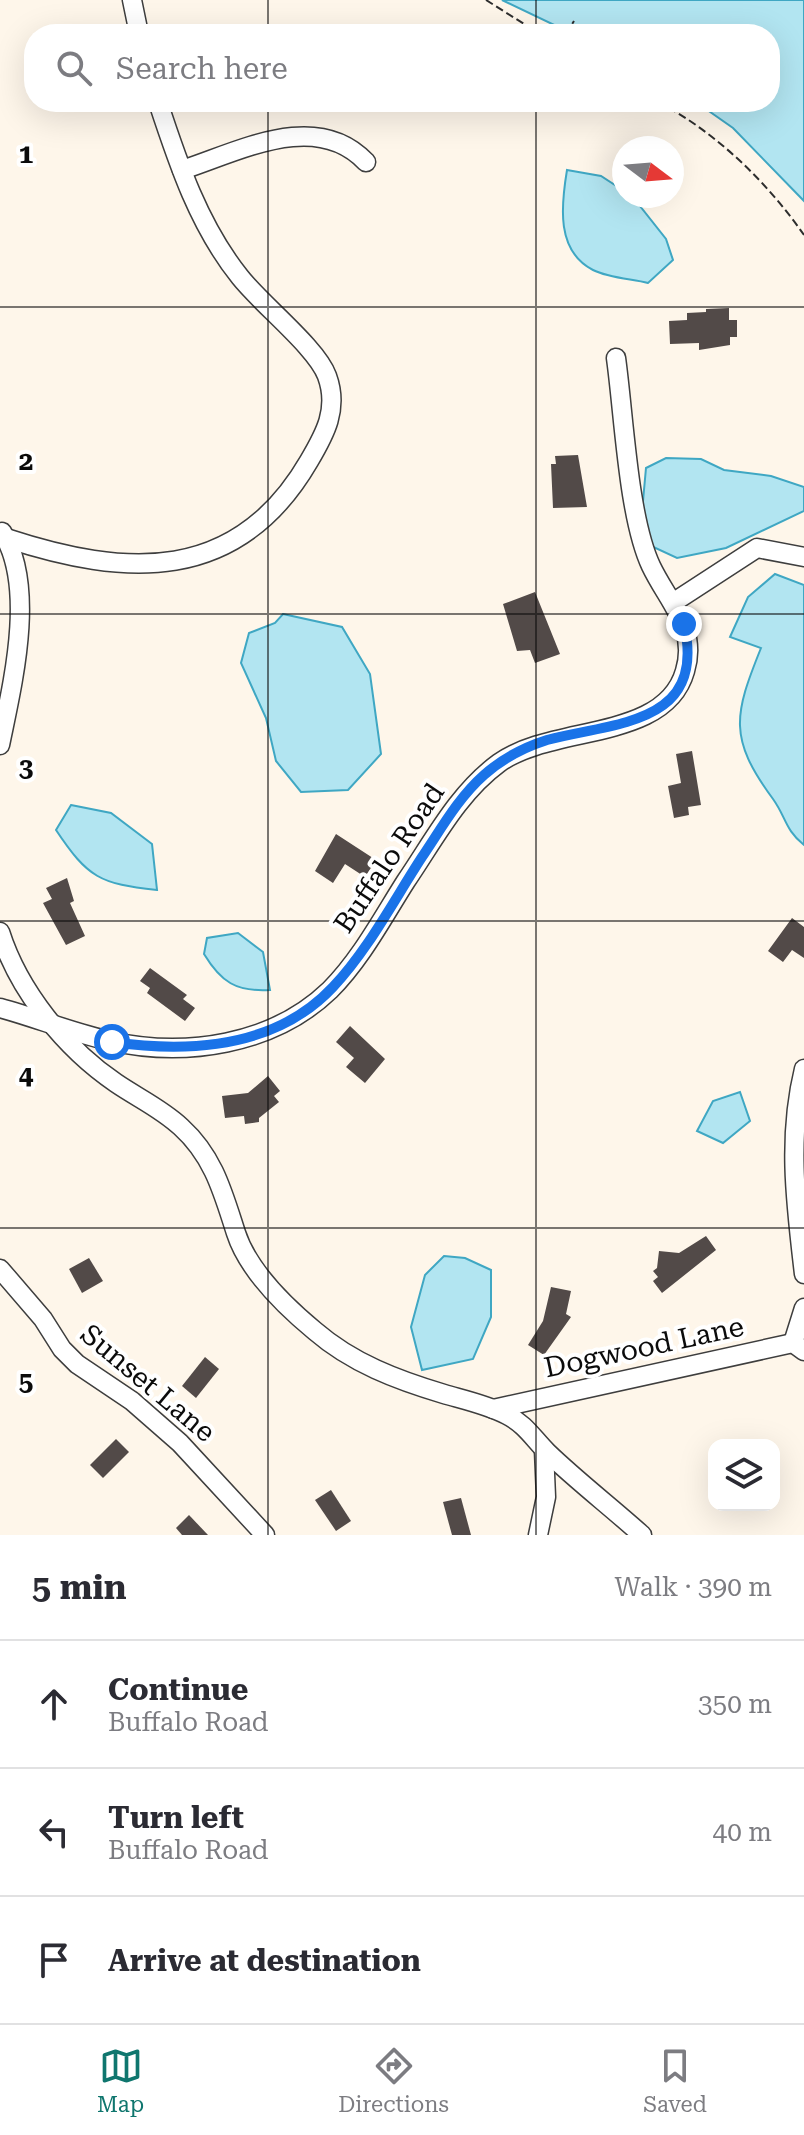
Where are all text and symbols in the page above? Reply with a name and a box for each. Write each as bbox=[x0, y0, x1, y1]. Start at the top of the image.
search box bbox=[24, 24, 780, 112]
icon: search bbox=[52, 46, 96, 90]
text: Search here bbox=[116, 51, 288, 86]
north arrow bbox=[612, 136, 684, 208]
text: 1 bbox=[19, 139, 33, 169]
text: 2 bbox=[19, 446, 33, 476]
route end bbox=[666, 606, 702, 642]
text: 3 bbox=[19, 753, 33, 783]
street label: Buffalo Road bbox=[327, 777, 451, 939]
route start bbox=[94, 1024, 130, 1060]
text: 4 bbox=[19, 1060, 34, 1090]
street label: Dogwood Lane bbox=[541, 1310, 747, 1384]
street label: Sunset Lane bbox=[74, 1317, 222, 1449]
text: 5 bbox=[19, 1367, 33, 1397]
map controls bbox=[708, 1439, 780, 1511]
button: layers bbox=[708, 1439, 780, 1511]
text: 5 min bbox=[32, 1567, 127, 1607]
text: Walk · 390 m bbox=[614, 1572, 772, 1602]
text: Continue bbox=[108, 1672, 248, 1707]
icon: ahead bbox=[32, 1682, 76, 1726]
text: 350 m bbox=[698, 1689, 772, 1719]
text: Buffalo Road bbox=[108, 1707, 268, 1737]
text: Turn left bbox=[108, 1800, 244, 1835]
icon: left bbox=[32, 1810, 76, 1854]
text: 40 m bbox=[713, 1817, 772, 1847]
text: Buffalo Road bbox=[108, 1835, 268, 1865]
icon: arrive bbox=[32, 1938, 76, 1982]
text: Arrive at destination bbox=[108, 1943, 421, 1978]
tab: Map bbox=[97, 2044, 144, 2117]
tab: Directions bbox=[338, 2044, 449, 2117]
tab: Saved bbox=[643, 2044, 707, 2117]

